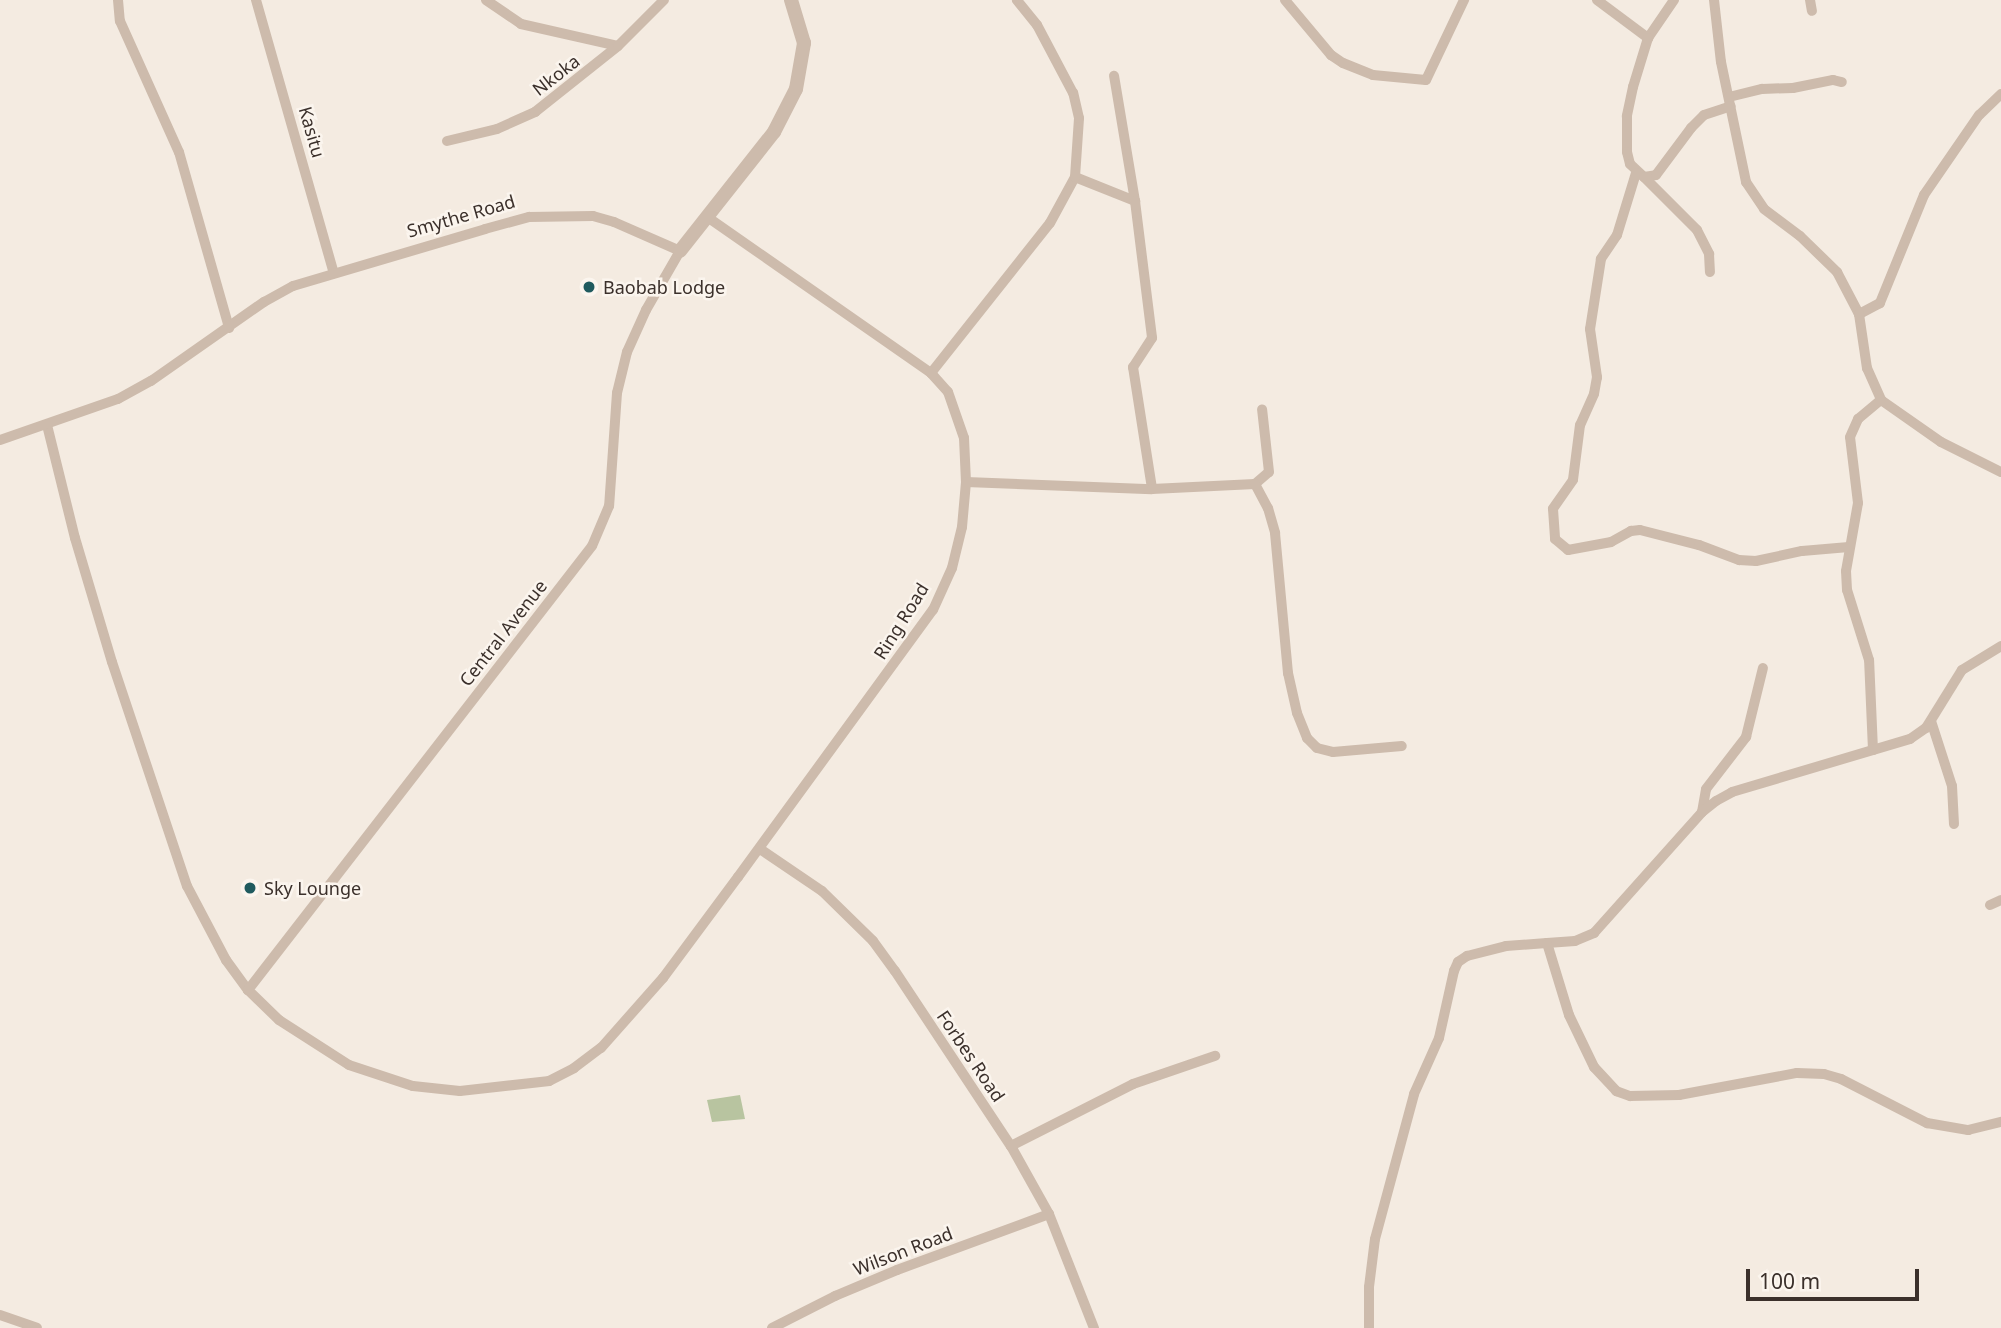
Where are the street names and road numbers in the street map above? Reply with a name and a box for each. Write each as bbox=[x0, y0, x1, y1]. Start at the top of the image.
street label: Nkoka bbox=[528, 50, 584, 100]
street label: Kasitu bbox=[294, 104, 330, 160]
street label: Smythe Road bbox=[404, 190, 518, 242]
street label: Central Avenue bbox=[455, 576, 551, 690]
street label: Ring Road bbox=[869, 579, 933, 663]
street label: Forbes Road bbox=[933, 1006, 1009, 1106]
street label: Wilson Road bbox=[850, 1222, 956, 1280]

